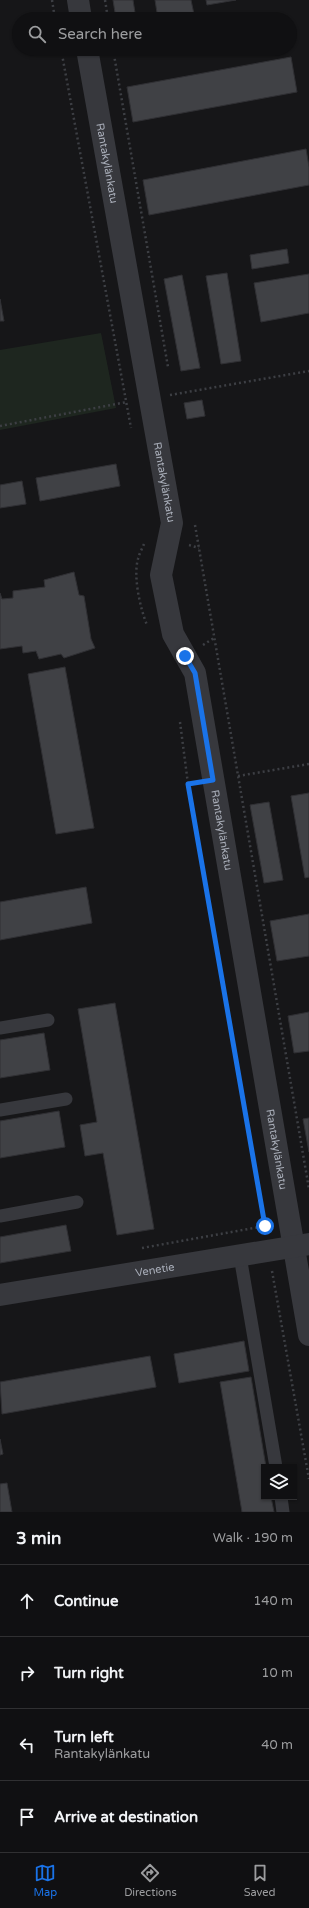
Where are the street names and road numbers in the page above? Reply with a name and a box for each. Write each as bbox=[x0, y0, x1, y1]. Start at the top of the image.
street label: Rantakylänkatu bbox=[94, 122, 121, 204]
street label: Rantakylänkatu bbox=[151, 441, 178, 523]
street label: Rantakylänkatu bbox=[209, 789, 235, 871]
street label: Rantakylänkatu bbox=[264, 1108, 290, 1191]
street label: Venetie bbox=[134, 1260, 175, 1279]

